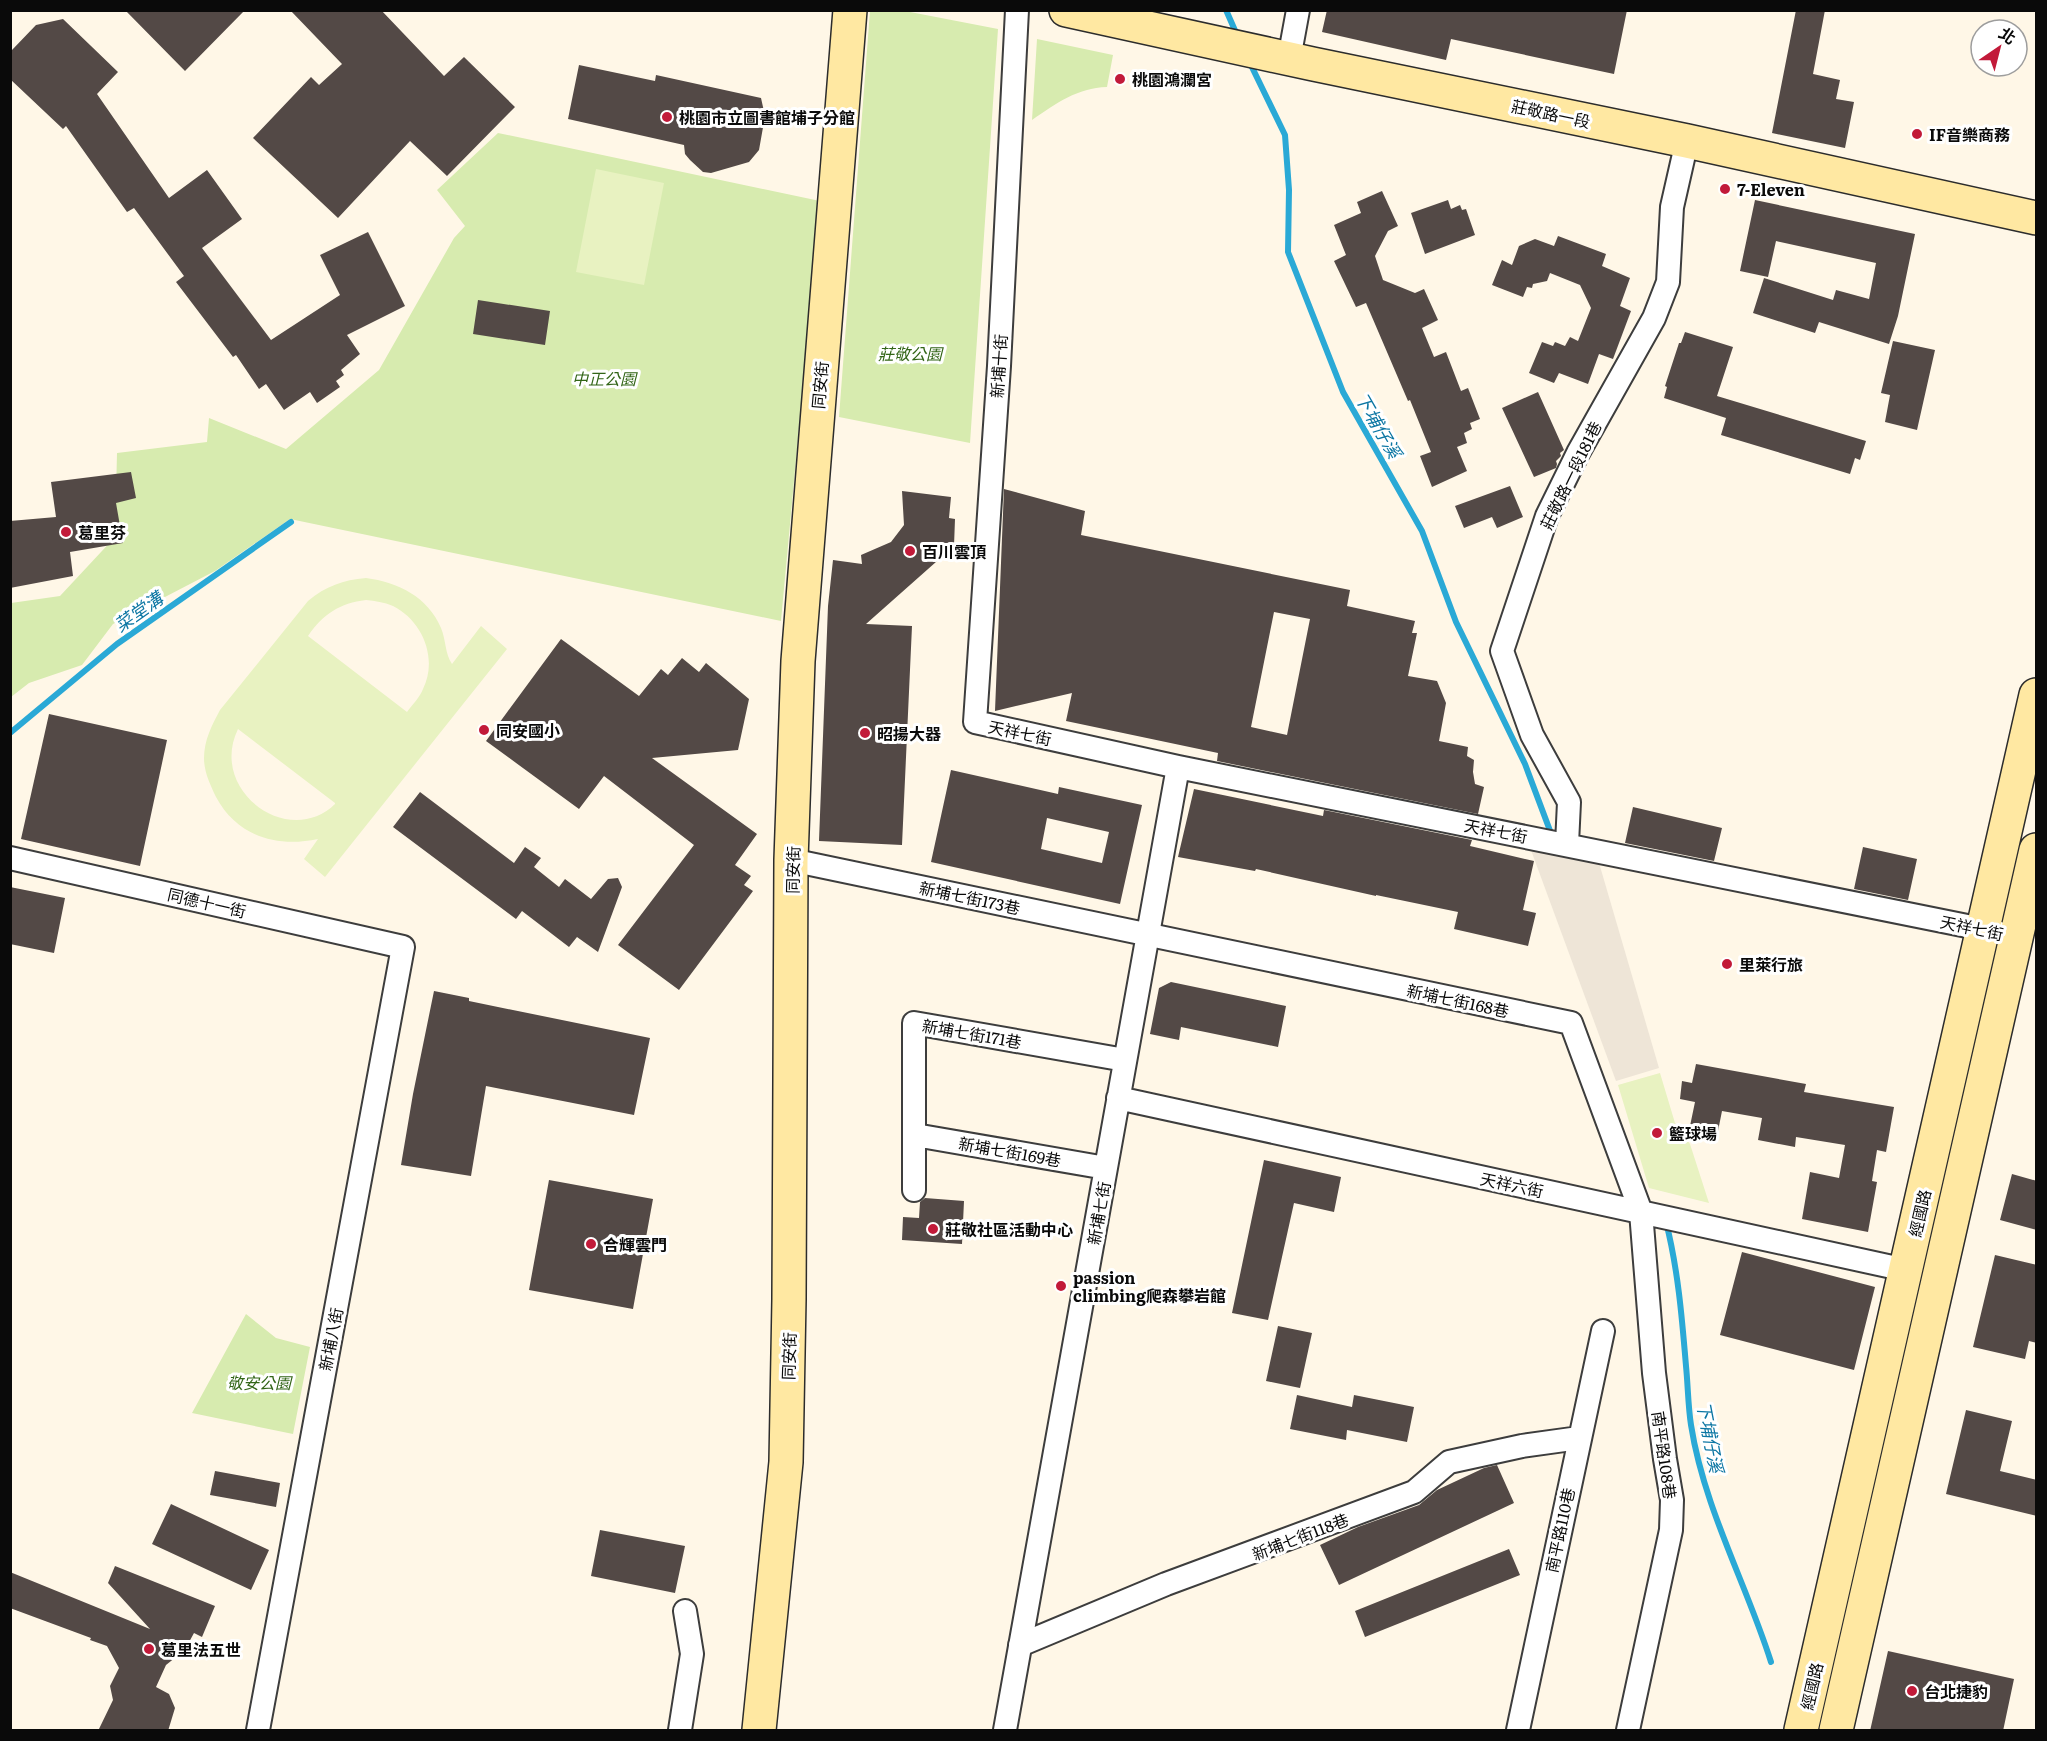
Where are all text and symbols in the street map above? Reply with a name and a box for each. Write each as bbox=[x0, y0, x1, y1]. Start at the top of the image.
north arrow bbox=[1969, 18, 2029, 78]
text: 北 bbox=[1995, 20, 2022, 49]
place label: 桃園鴻瀾宮 bbox=[1132, 67, 1212, 91]
marker: 桃園鴻瀾宮 bbox=[1113, 72, 1127, 86]
street label: 莊敬路一段 bbox=[1509, 93, 1593, 133]
place label: 桃園市立圖書館埔子分館 bbox=[679, 105, 855, 129]
marker: 桃園市立圖書館埔子分館 bbox=[660, 110, 674, 124]
place label: IF音樂商務 bbox=[1929, 122, 2010, 146]
marker: IF音樂商務 bbox=[1910, 127, 1924, 141]
place label: 7-Eleven bbox=[1737, 177, 1805, 201]
marker: 7-Eleven bbox=[1718, 182, 1732, 196]
street label: 新埔十街 bbox=[984, 333, 1012, 399]
park label: 莊敬公園 bbox=[878, 341, 944, 365]
street label: 同安街 bbox=[805, 360, 833, 410]
park label: 中正公園 bbox=[572, 366, 638, 390]
water label: 下埔仔溪 bbox=[1349, 387, 1410, 466]
street label: 莊敬路一段181巷 bbox=[1533, 417, 1607, 533]
place label: 葛里芬 bbox=[78, 520, 126, 544]
marker: 葛里芬 bbox=[59, 525, 73, 539]
place label: 百川雲頂 bbox=[922, 539, 987, 563]
marker: 百川雲頂 bbox=[903, 544, 917, 558]
water label: 菜堂溝 bbox=[108, 583, 170, 638]
street label: 天祥七街 bbox=[986, 714, 1054, 750]
place label: 同安國小 bbox=[496, 718, 560, 742]
place label: 昭揚大器 bbox=[877, 721, 941, 745]
marker: 同安國小 bbox=[477, 723, 491, 737]
marker: 昭揚大器 bbox=[858, 726, 872, 740]
street label: 天祥七街 bbox=[1462, 812, 1530, 848]
street label: 同安街 bbox=[780, 846, 804, 894]
street label: 新埔七街173巷 bbox=[917, 875, 1023, 919]
street label: 同德十一街 bbox=[165, 881, 249, 923]
street label: 天祥七街 bbox=[1938, 909, 2006, 945]
place label: 里萊行旅 bbox=[1739, 952, 1803, 976]
marker: 里萊行旅 bbox=[1720, 957, 1734, 971]
street label: 新埔七街168巷 bbox=[1405, 977, 1511, 1023]
street label: 新埔七街171巷 bbox=[920, 1012, 1024, 1054]
place label: 籃球場 bbox=[1669, 1121, 1717, 1145]
marker: 籃球場 bbox=[1650, 1126, 1664, 1140]
street label: 新埔七街169巷 bbox=[957, 1130, 1063, 1172]
street label: 天祥六街 bbox=[1478, 1166, 1546, 1202]
street label: 新埔七街 bbox=[1081, 1179, 1115, 1247]
street label: 經國路 bbox=[1902, 1187, 1936, 1239]
place label: 莊敬社區活動中心 bbox=[945, 1217, 1073, 1241]
marker: 莊敬社區活動中心 bbox=[926, 1222, 940, 1236]
place label: 合輝雲門 bbox=[603, 1232, 667, 1256]
marker: 合輝雲門 bbox=[584, 1237, 598, 1251]
place label: passion climbing爬森攀岩館 bbox=[1073, 1265, 1226, 1307]
marker: passion climbing爬森攀岩館 bbox=[1054, 1279, 1068, 1293]
street label: 新埔八街 bbox=[312, 1305, 348, 1373]
street label: 同安街 bbox=[775, 1332, 801, 1380]
park label: 敬安公園 bbox=[227, 1370, 293, 1394]
water label: 下埔仔溪 bbox=[1691, 1399, 1732, 1478]
street label: 南平路108巷 bbox=[1647, 1409, 1683, 1501]
street label: 南平路110巷 bbox=[1538, 1485, 1580, 1575]
street label: 新埔七街118巷 bbox=[1248, 1507, 1352, 1565]
place label: 葛里法五世 bbox=[161, 1637, 241, 1661]
marker: 葛里法五世 bbox=[142, 1642, 156, 1656]
street label: 經國路 bbox=[1794, 1660, 1828, 1712]
place label: 台北捷豹 bbox=[1924, 1679, 1988, 1703]
marker: 台北捷豹 bbox=[1905, 1684, 1919, 1698]

